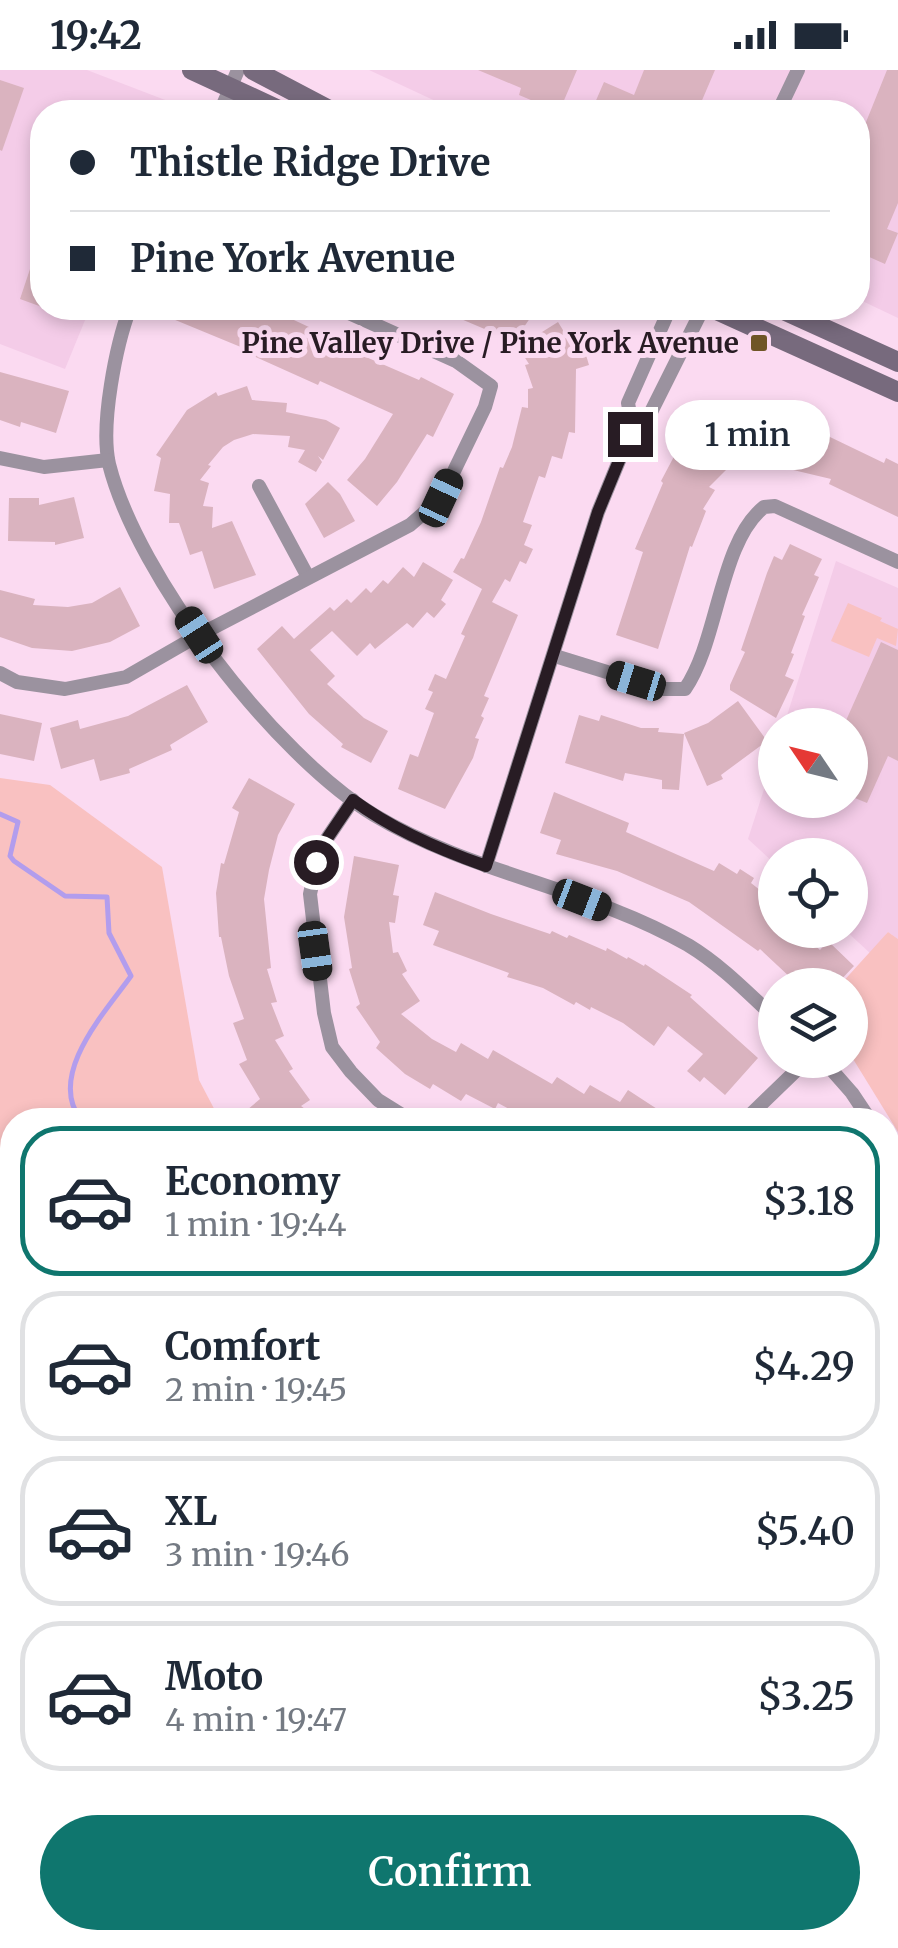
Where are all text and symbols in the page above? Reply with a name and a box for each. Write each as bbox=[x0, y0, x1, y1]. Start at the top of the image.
text: 19:42 bbox=[50, 12, 142, 59]
text: Thistle Ridge Drive bbox=[130, 139, 490, 186]
text: Pine York Avenue bbox=[130, 235, 455, 282]
place label: Pine Valley Drive / Pine York Avenue bbox=[241, 325, 739, 361]
marker: Pine Valley Drive / Pine York Avenue bbox=[748, 332, 770, 354]
callout: 1 min bbox=[665, 399, 830, 469]
route end bbox=[608, 412, 653, 457]
text: 1 min bbox=[704, 415, 791, 455]
car bbox=[415, 464, 467, 532]
car bbox=[170, 602, 228, 668]
car bbox=[603, 658, 669, 704]
north arrow bbox=[758, 708, 868, 818]
map controls bbox=[758, 708, 868, 1078]
button: locate bbox=[758, 838, 868, 948]
route start bbox=[294, 840, 339, 885]
car bbox=[549, 875, 615, 925]
car bbox=[296, 919, 334, 983]
button: layers bbox=[758, 968, 868, 1078]
icon: car bbox=[45, 1156, 135, 1246]
text: Economy bbox=[165, 1158, 340, 1205]
text: $3.18 bbox=[762, 1178, 855, 1225]
text: 1 min · 19:44 bbox=[165, 1205, 346, 1245]
icon: car bbox=[45, 1321, 135, 1411]
text: Comfort bbox=[165, 1323, 321, 1370]
text: $4.29 bbox=[752, 1343, 855, 1390]
text: 2 min · 19:45 bbox=[165, 1370, 347, 1410]
icon: car bbox=[45, 1486, 135, 1576]
text: XL bbox=[165, 1488, 217, 1535]
text: $5.40 bbox=[755, 1508, 855, 1555]
text: 3 min · 19:46 bbox=[165, 1535, 350, 1575]
icon: car bbox=[45, 1651, 135, 1741]
text: Moto bbox=[165, 1653, 263, 1700]
text: $3.25 bbox=[757, 1673, 855, 1720]
text: 4 min · 19:47 bbox=[165, 1700, 347, 1740]
button: Confirm bbox=[40, 1815, 860, 1930]

